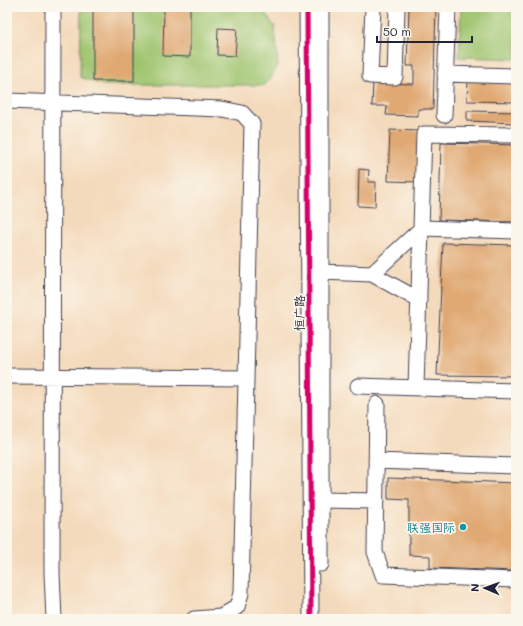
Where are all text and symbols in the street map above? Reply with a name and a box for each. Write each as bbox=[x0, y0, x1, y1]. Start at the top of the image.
scale bar bbox=[377, 18, 472, 44]
text: 50 m bbox=[383, 23, 411, 39]
street label: 恒广路 bbox=[291, 295, 307, 331]
place label: 联强国际 bbox=[407, 519, 455, 535]
marker: 联强国际 bbox=[458, 522, 468, 532]
north arrow bbox=[465, 568, 505, 608]
text: N bbox=[467, 583, 482, 592]

